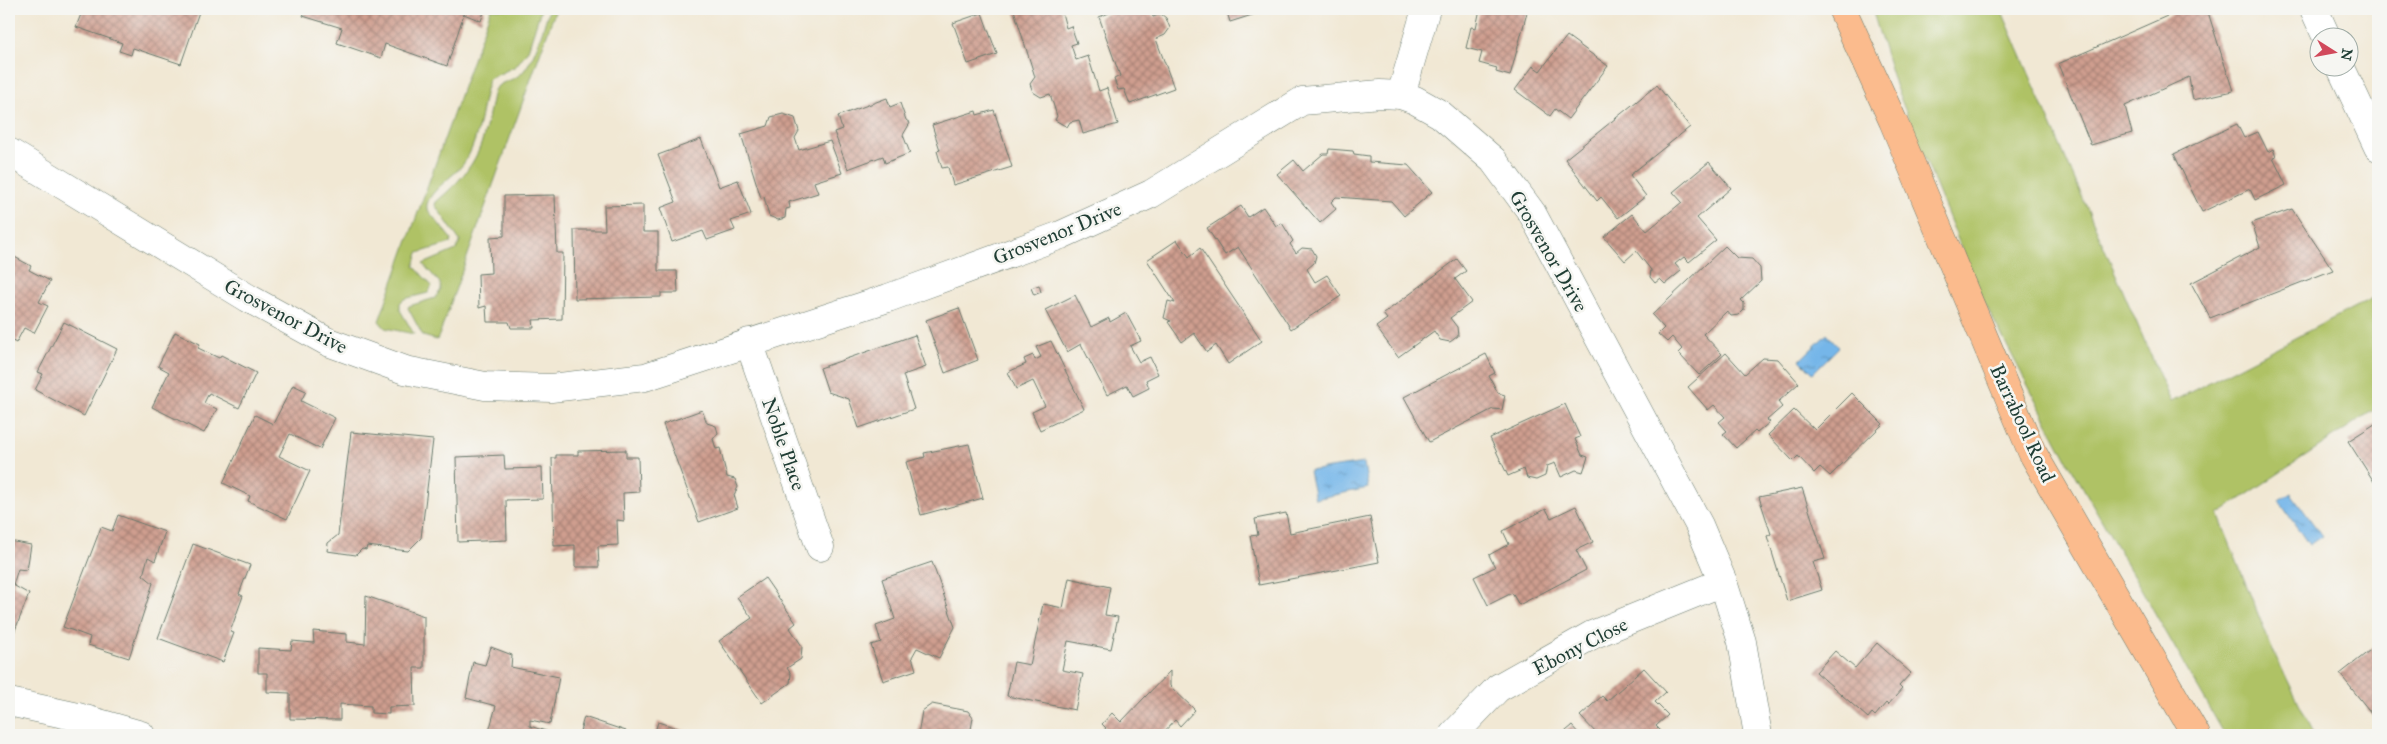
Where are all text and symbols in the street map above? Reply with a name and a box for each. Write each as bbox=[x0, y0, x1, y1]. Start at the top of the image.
north arrow bbox=[2310, 28, 2360, 78]
text: N bbox=[2337, 47, 2356, 62]
street label: Grosvenor Drive bbox=[1505, 186, 1593, 316]
street label: Grosvenor Drive bbox=[989, 196, 1125, 270]
street label: Grosvenor Drive bbox=[220, 273, 352, 359]
street label: Barrabool Road bbox=[1985, 360, 2061, 486]
street label: Noble Place bbox=[757, 394, 811, 494]
street label: Ebony Close bbox=[1529, 612, 1631, 680]

